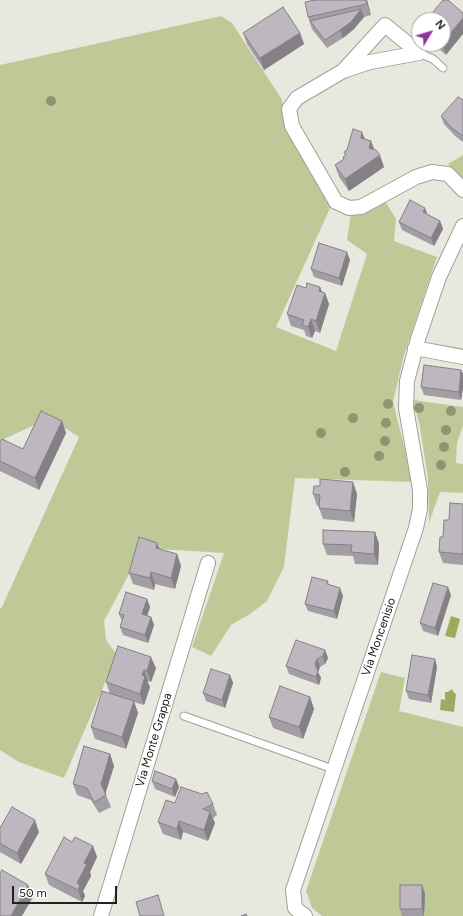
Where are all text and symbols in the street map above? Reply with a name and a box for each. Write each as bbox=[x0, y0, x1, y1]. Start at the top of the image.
north arrow bbox=[411, 12, 451, 52]
text: N bbox=[432, 18, 448, 32]
street label: Via Moncenisio bbox=[359, 596, 399, 678]
street label: Via Monte Grappa bbox=[133, 691, 175, 789]
scale bar bbox=[14, 878, 119, 904]
text: 50 m bbox=[19, 886, 47, 900]

